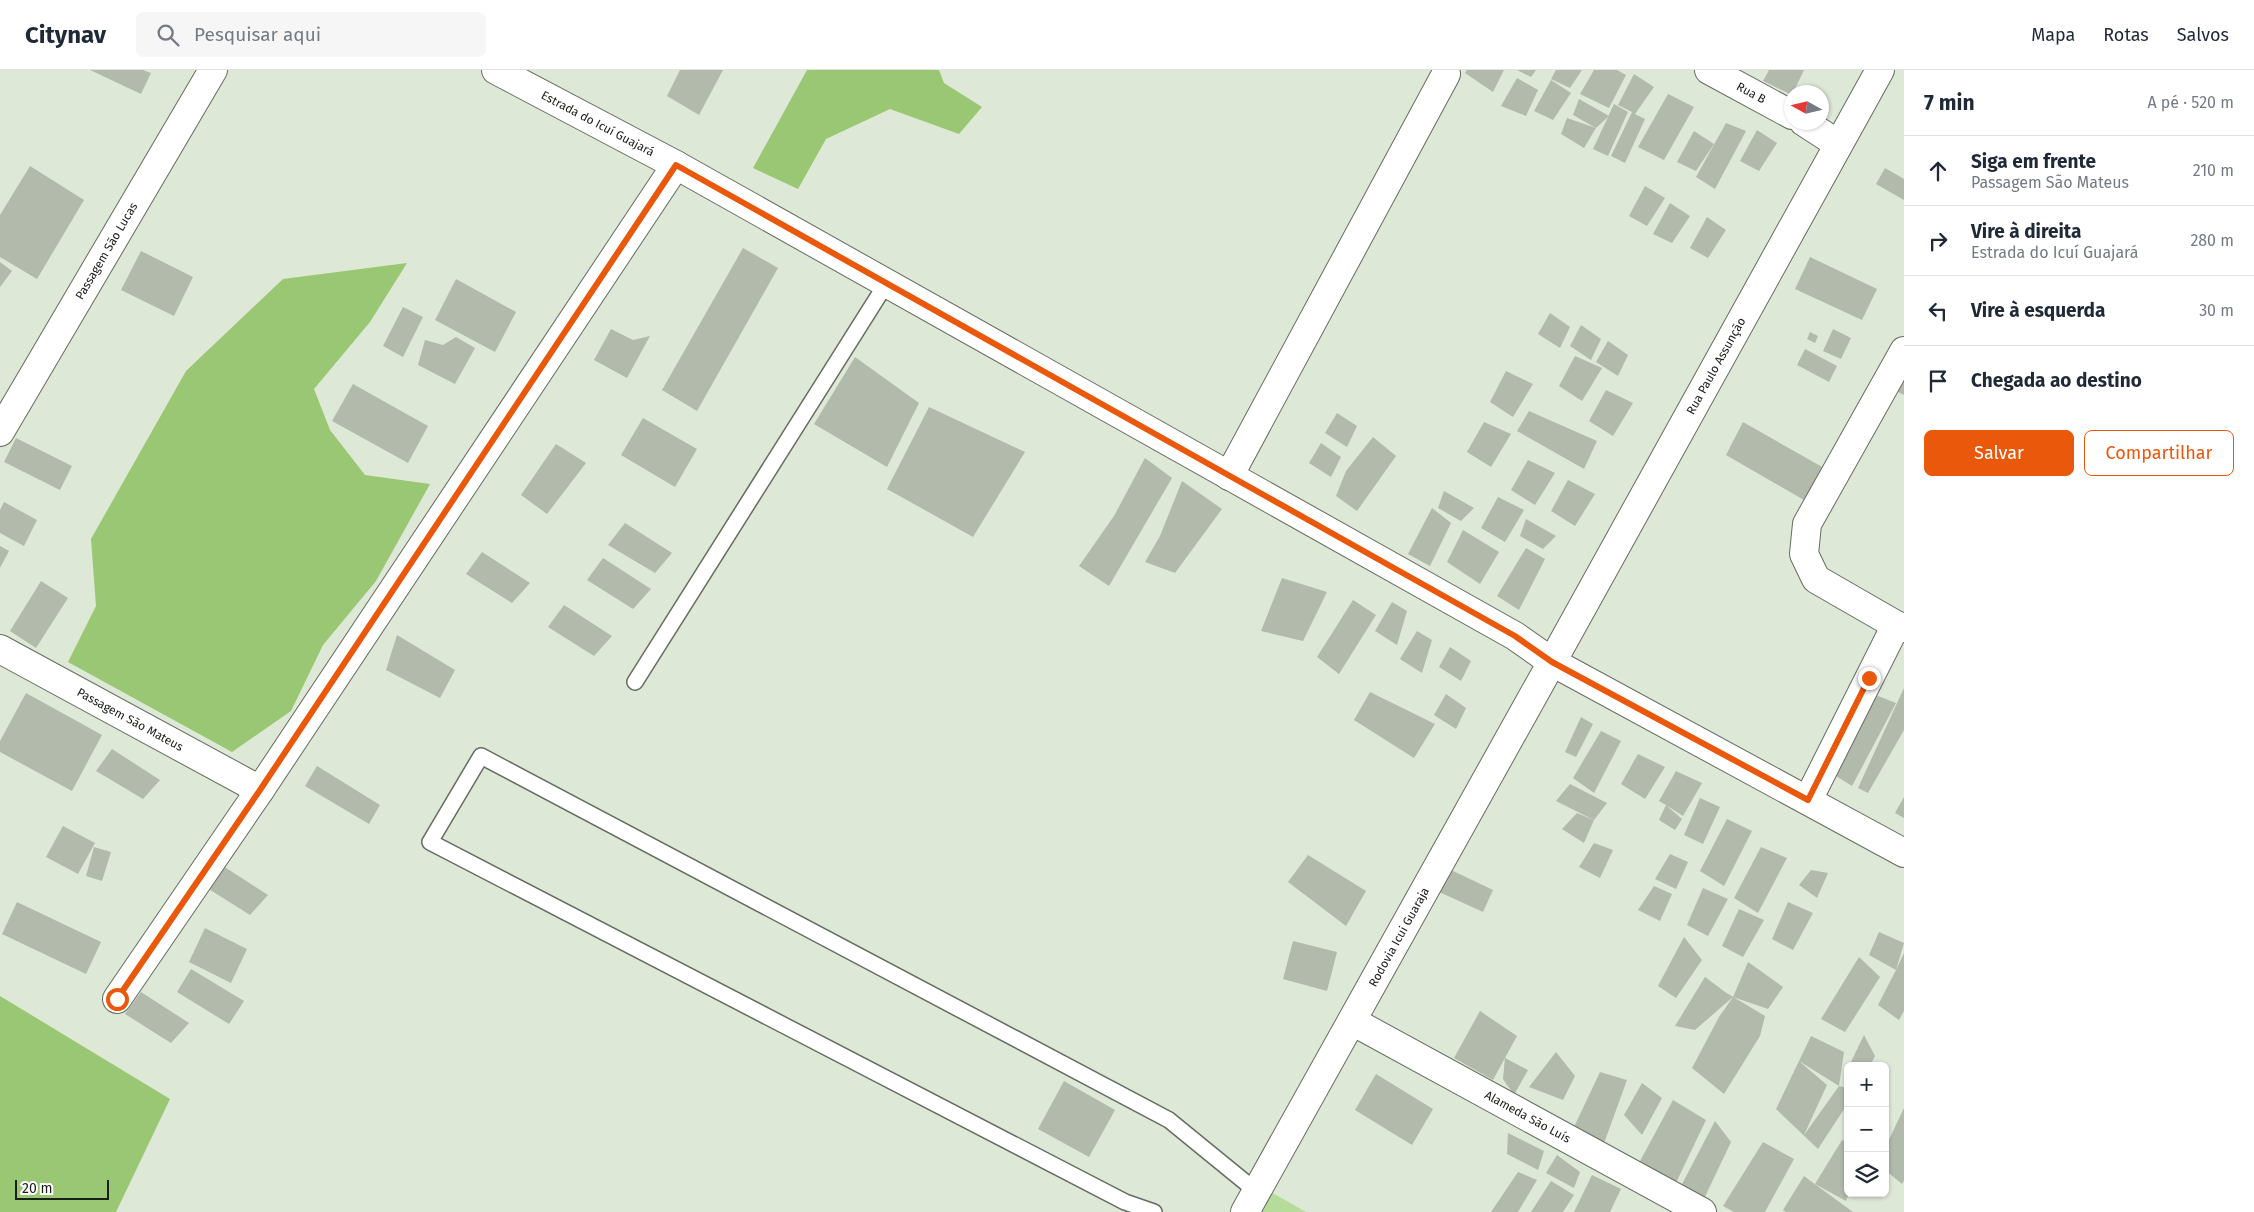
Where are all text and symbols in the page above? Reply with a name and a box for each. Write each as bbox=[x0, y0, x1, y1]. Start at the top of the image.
search box bbox=[136, 12, 486, 57]
text: Citynav bbox=[25, 21, 106, 49]
icon: search bbox=[154, 21, 182, 49]
text: Pesquisar aqui bbox=[194, 23, 321, 46]
text: Mapa bbox=[2031, 24, 2075, 46]
text: Rotas bbox=[2103, 24, 2149, 46]
text: Salvos bbox=[2177, 24, 2229, 46]
street label: Rua B bbox=[1734, 79, 1768, 106]
north arrow bbox=[1784, 85, 1829, 130]
street label: Estrada do Icuí Guajará bbox=[539, 88, 657, 159]
text: 7 min bbox=[1924, 90, 1975, 116]
text: A pé · 520 m bbox=[2147, 93, 2234, 112]
text: Siga em frente bbox=[1971, 150, 2096, 173]
icon: ahead bbox=[1924, 157, 1952, 185]
text: 210 m bbox=[2193, 161, 2234, 180]
text: Passagem São Mateus bbox=[1971, 173, 2129, 192]
street label: Passagem São Lucas bbox=[73, 200, 141, 302]
text: Vire à direita bbox=[1971, 220, 2081, 243]
icon: right bbox=[1924, 227, 1952, 255]
text: 280 m bbox=[2190, 231, 2234, 250]
text: Estrada do Icuí Guajará bbox=[1971, 243, 2138, 262]
icon: left bbox=[1924, 297, 1952, 325]
text: Vire à esquerda bbox=[1971, 299, 2105, 322]
text: 30 m bbox=[2199, 301, 2234, 320]
street label: Rua Paulo Assunção bbox=[1684, 315, 1748, 417]
icon: arrive bbox=[1924, 367, 1952, 395]
text: Chegada ao destino bbox=[1971, 369, 2142, 392]
button: Salvar bbox=[1924, 430, 2074, 476]
button: Compartilhar bbox=[2084, 430, 2234, 476]
route end bbox=[1858, 667, 1881, 690]
street label: Passagem São Mateus bbox=[75, 685, 186, 754]
street label: Rodovia Icui Guaraja bbox=[1366, 885, 1432, 989]
route start bbox=[106, 988, 129, 1011]
map controls bbox=[1844, 1062, 1889, 1197]
button: + bbox=[1844, 1062, 1889, 1107]
street label: Alameda São Luís bbox=[1482, 1088, 1573, 1146]
button: − bbox=[1844, 1107, 1889, 1152]
button: layers bbox=[1844, 1152, 1889, 1197]
scale bar bbox=[15, 1177, 109, 1200]
text: 20 m bbox=[22, 1180, 52, 1197]

